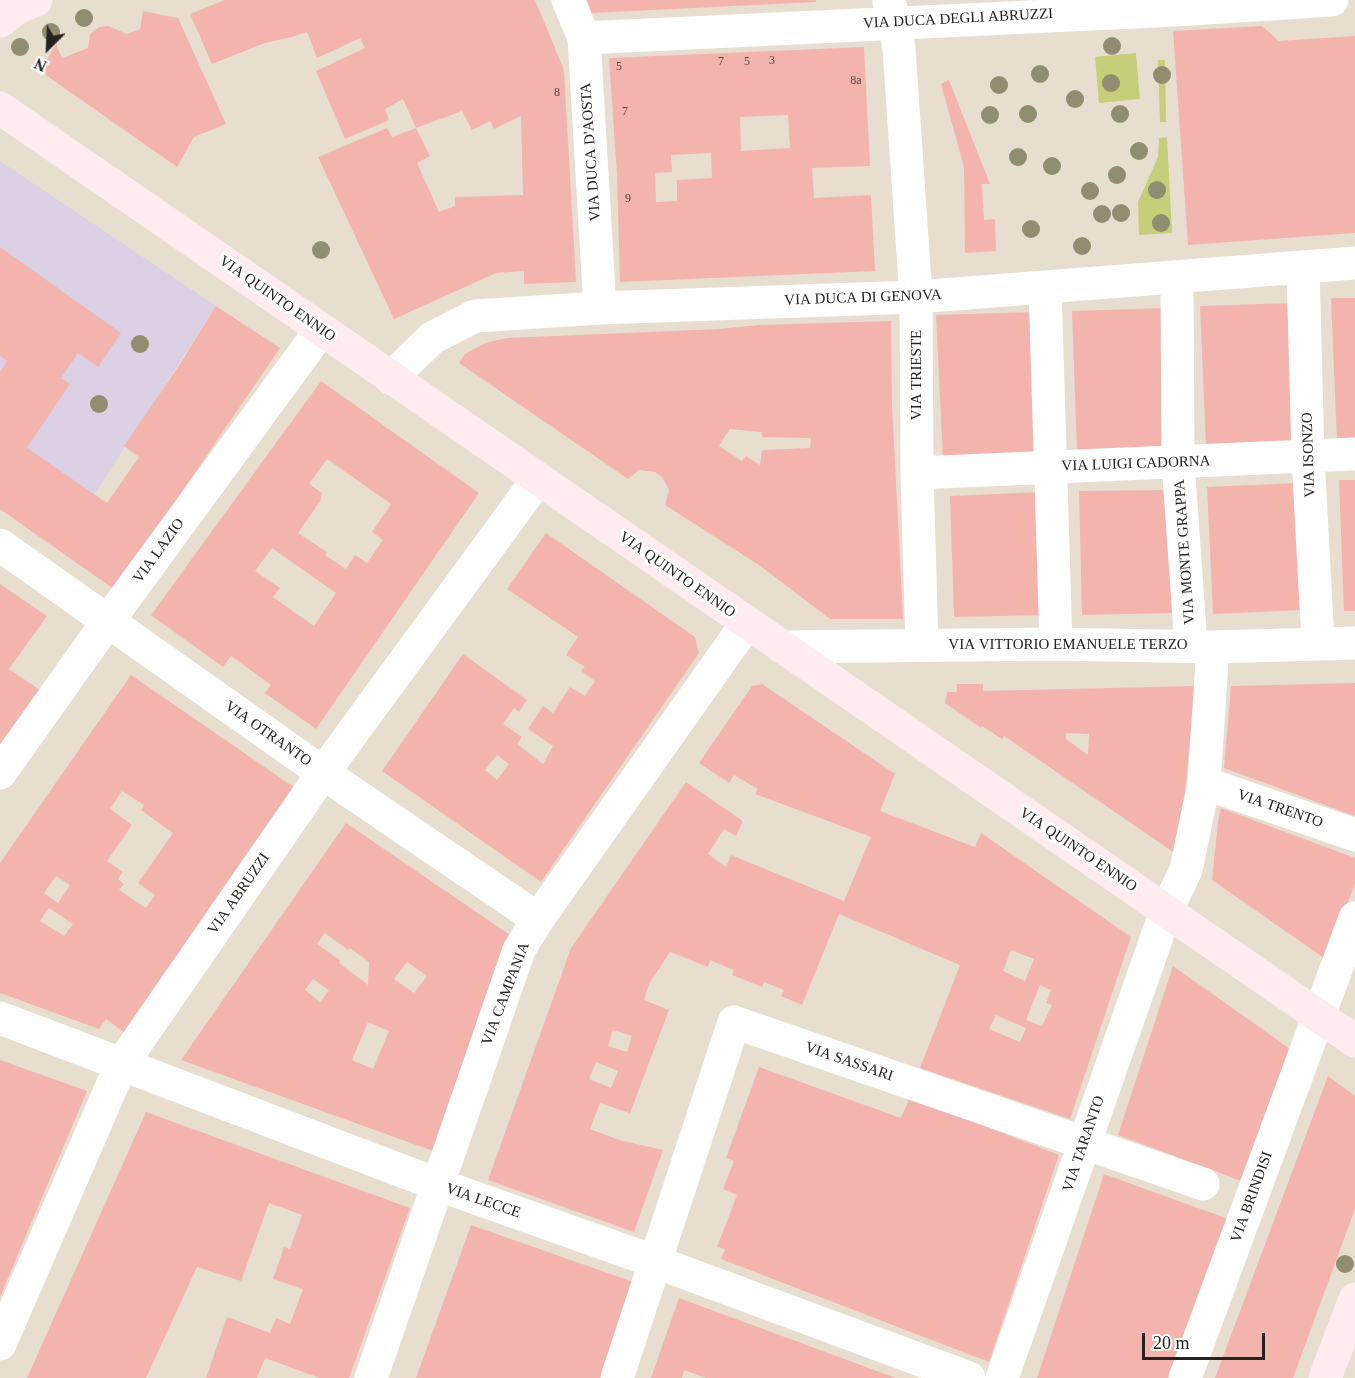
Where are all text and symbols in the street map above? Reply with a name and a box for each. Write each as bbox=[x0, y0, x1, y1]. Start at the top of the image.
street label: VIA DUCA DEGLI ABRUZZI bbox=[862, 5, 1054, 33]
north arrow bbox=[18, 18, 78, 78]
house number: 3 bbox=[769, 54, 775, 68]
text: N bbox=[32, 55, 49, 75]
house number: 7 bbox=[718, 55, 724, 69]
house number: 5 bbox=[744, 55, 750, 69]
house number: 5 bbox=[616, 60, 622, 74]
house number: 8a bbox=[850, 74, 862, 88]
street label: VIA DUCA D'AOSTA bbox=[577, 82, 605, 222]
house number: 8 bbox=[554, 86, 560, 100]
house number: 7 bbox=[622, 105, 628, 119]
house number: 9 bbox=[625, 192, 631, 206]
street label: VIA QUINTO ENNIO bbox=[215, 252, 339, 346]
street label: VIA DUCA DI GENOVA bbox=[784, 286, 942, 310]
street label: VIA TRIESTE bbox=[908, 330, 926, 420]
street label: VIA ISONZO bbox=[1299, 412, 1319, 498]
street label: VIA LUIGI CADORNA bbox=[1061, 452, 1211, 476]
street label: VIA MONTE GRAPPA bbox=[1171, 479, 1199, 625]
street label: VIA LAZIO bbox=[130, 515, 188, 587]
street label: VIA QUINTO ENNIO bbox=[615, 528, 739, 622]
street label: VIA VITTORIO EMANUELE TERZO bbox=[948, 636, 1188, 654]
street label: VIA OTRANTO bbox=[221, 697, 315, 771]
street label: VIA TRENTO bbox=[1235, 786, 1325, 832]
street label: VIA QUINTO ENNIO bbox=[1016, 804, 1140, 896]
street label: VIA ABRUZZI bbox=[204, 850, 274, 938]
street label: VIA CAMPANIA bbox=[478, 940, 534, 1048]
street label: VIA SASSARI bbox=[803, 1038, 895, 1086]
street label: VIA TARANTO bbox=[1059, 1094, 1109, 1194]
street label: VIA BRINDISI bbox=[1227, 1149, 1277, 1245]
street label: VIA LECCE bbox=[443, 1180, 523, 1222]
scale bar bbox=[1145, 1321, 1268, 1359]
text: 20 m bbox=[1153, 1333, 1190, 1353]

